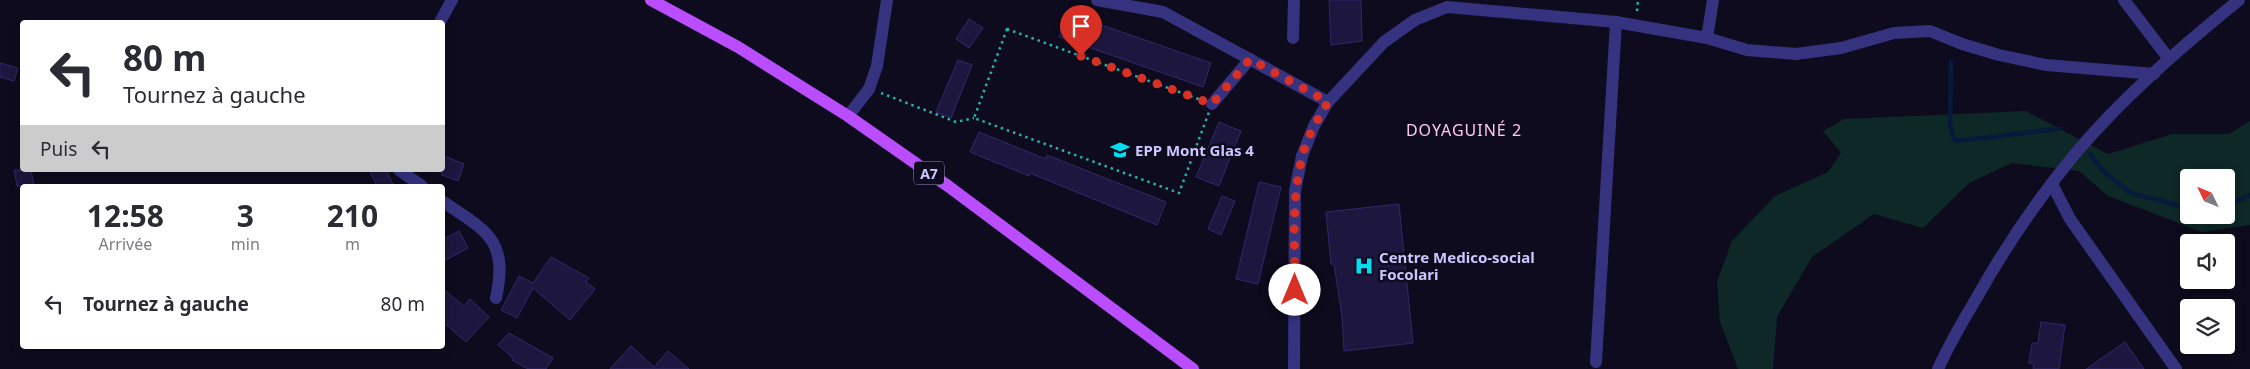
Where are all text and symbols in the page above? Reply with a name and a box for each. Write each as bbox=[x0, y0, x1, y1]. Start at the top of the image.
pin bbox=[1060, 5, 1102, 56]
icon: arrive bbox=[1067, 12, 1095, 40]
text: 80 m bbox=[123, 34, 206, 81]
icon: left bbox=[40, 40, 105, 105]
text: Tournez à gauche bbox=[123, 79, 306, 109]
district label: DOYAGUINÉ 2 bbox=[1406, 119, 1522, 141]
icon: left bbox=[87, 135, 115, 163]
text: Puis bbox=[40, 136, 77, 162]
school or university icon: EPP Mont Glas 4 bbox=[1109, 139, 1131, 161]
place label: EPP Mont Glas 4 bbox=[1135, 140, 1254, 160]
road number: A7 bbox=[914, 162, 944, 184]
north arrow bbox=[2180, 169, 2235, 224]
map controls bbox=[2180, 169, 2235, 354]
text: 12:58 bbox=[87, 195, 164, 236]
text: 3 bbox=[237, 195, 254, 236]
text: 210 bbox=[327, 195, 378, 236]
text: Arrivée bbox=[99, 233, 152, 255]
text: min bbox=[231, 233, 260, 255]
text: m bbox=[345, 233, 360, 255]
button: sound bbox=[2180, 234, 2235, 289]
place label: Centre Medico-social Focolari bbox=[1379, 247, 1535, 284]
hospital icon: Centre Medico-social Focolari bbox=[1353, 255, 1375, 277]
position arrow bbox=[1268, 263, 1320, 315]
icon: left bbox=[40, 290, 68, 318]
text: Tournez à gauche bbox=[83, 291, 249, 317]
text: 80 m bbox=[381, 291, 425, 317]
button: layers bbox=[2180, 299, 2235, 354]

